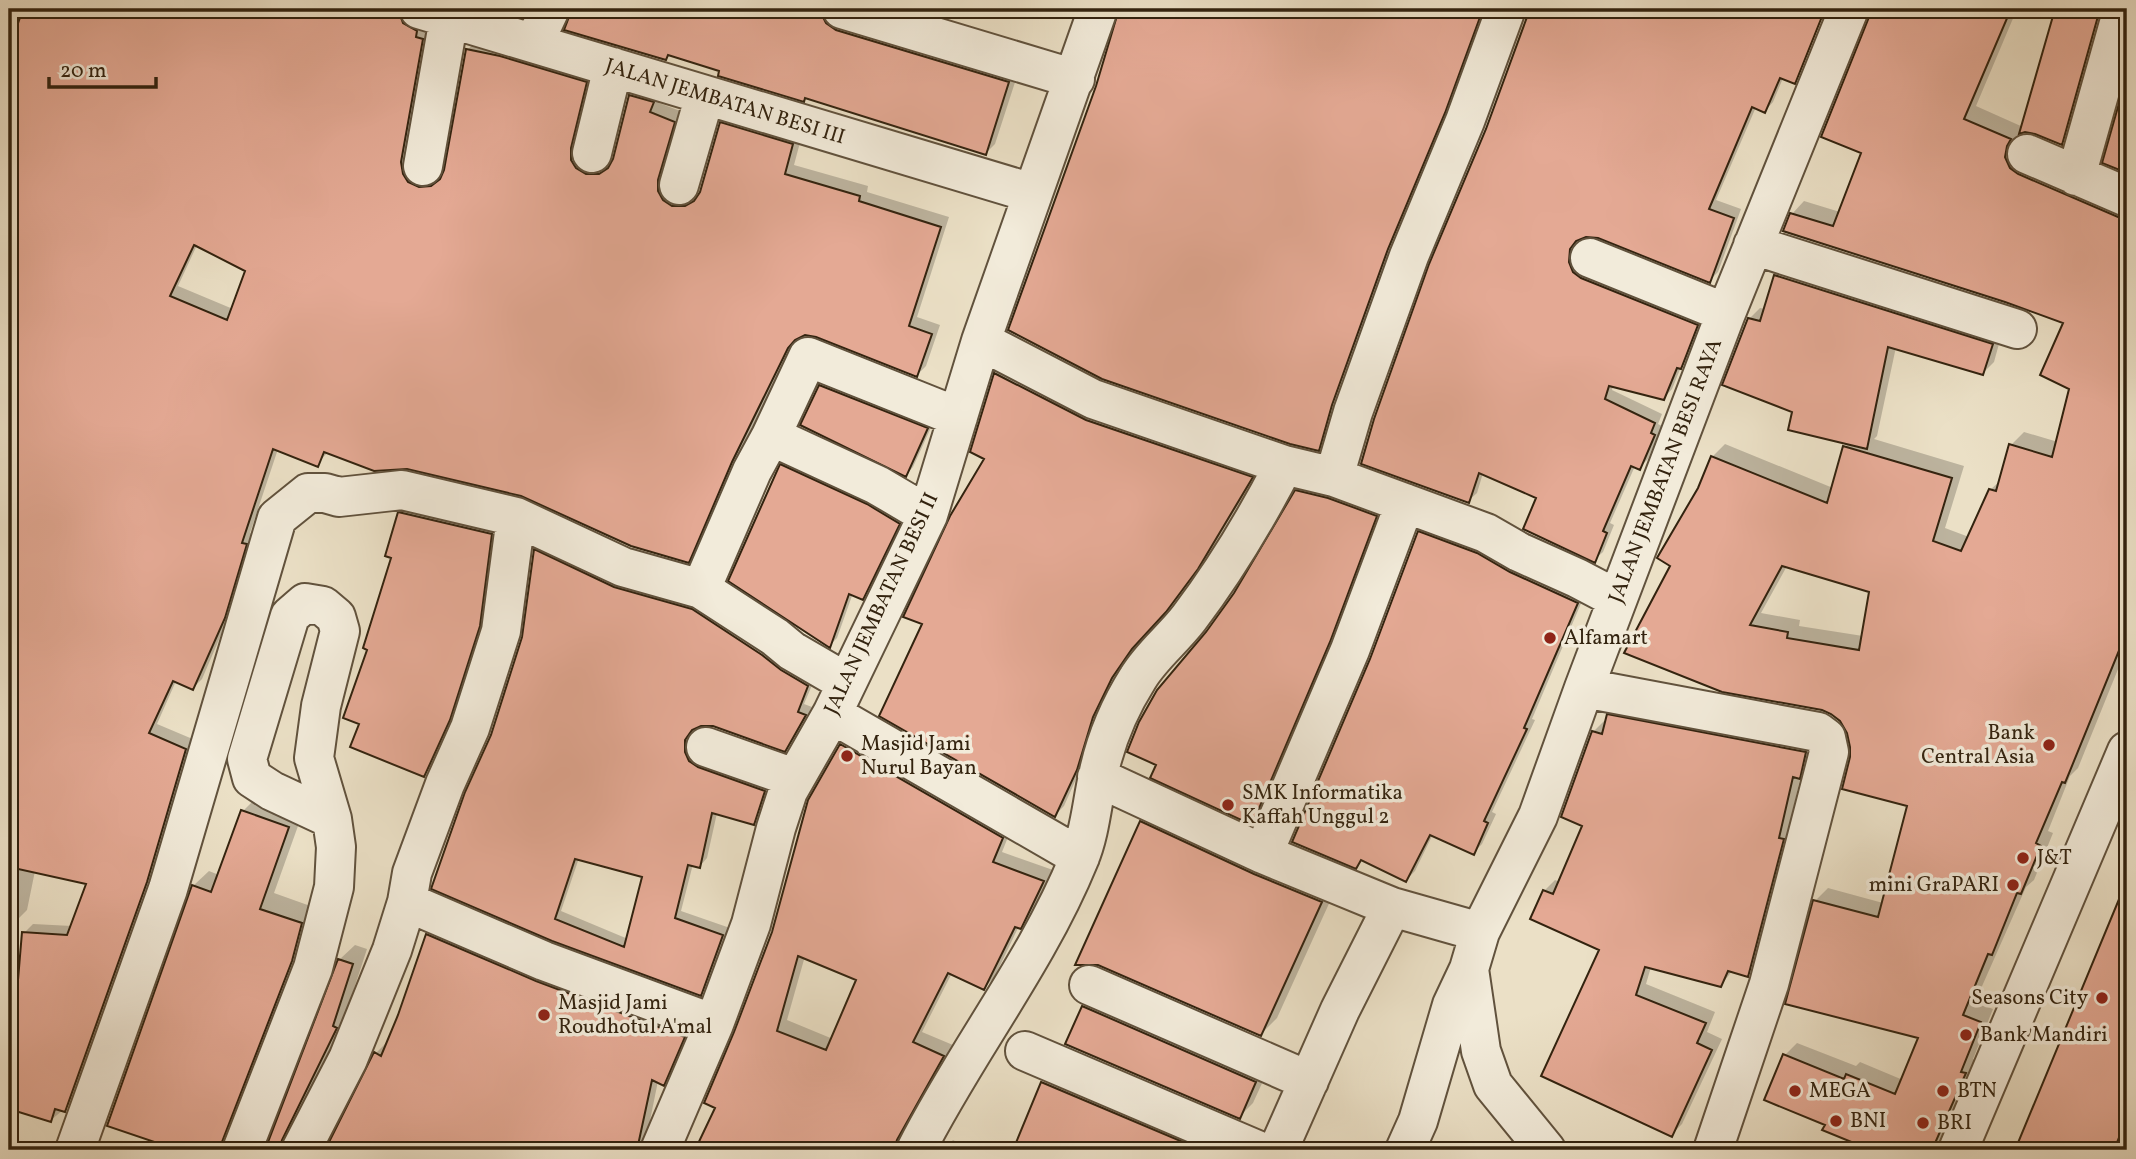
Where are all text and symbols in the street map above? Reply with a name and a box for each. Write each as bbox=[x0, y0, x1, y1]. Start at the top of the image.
scale bar bbox=[49, 46, 156, 90]
street label: JALAN JEMBATAN BESI III bbox=[601, 52, 849, 152]
text: 20 m bbox=[60, 57, 106, 86]
street label: JALAN JEMBATAN BESI RAYA bbox=[1602, 334, 1730, 607]
street label: JALAN JEMBATAN BESI II bbox=[818, 488, 946, 720]
place label: Alfamart bbox=[1564, 624, 1648, 653]
marker: Alfamart bbox=[1542, 630, 1558, 646]
place label: Bank Central Asia bbox=[1921, 719, 2036, 772]
place label: Masjid Jami Nurul Bayan bbox=[861, 730, 977, 783]
marker: Bank Central Asia bbox=[2041, 737, 2057, 753]
marker: Masjid Jami Nurul Bayan bbox=[839, 748, 855, 764]
place label: SMK Informatika Kaffah Unggul 2 bbox=[1242, 779, 1403, 832]
marker: SMK Informatika Kaffah Unggul 2 bbox=[1220, 797, 1236, 813]
place label: J&T bbox=[2037, 844, 2072, 873]
marker: J&T bbox=[2015, 850, 2031, 866]
place label: mini GraPARI bbox=[1869, 871, 1999, 900]
marker: mini GraPARI bbox=[2005, 877, 2021, 893]
place label: Seasons City bbox=[1971, 984, 2089, 1013]
place label: Masjid Jami Roudhotul A'mal bbox=[558, 989, 712, 1042]
marker: Seasons City bbox=[2094, 990, 2110, 1006]
marker: Masjid Jami Roudhotul A'mal bbox=[536, 1007, 552, 1023]
place label: Bank Mandiri bbox=[1980, 1021, 2108, 1050]
marker: Bank Mandiri bbox=[1958, 1027, 1974, 1043]
place label: MEGA bbox=[1809, 1077, 1871, 1106]
place label: BTN bbox=[1957, 1077, 1997, 1106]
marker: MEGA bbox=[1787, 1083, 1803, 1099]
marker: BTN bbox=[1935, 1083, 1951, 1099]
place label: BNI bbox=[1850, 1107, 1886, 1136]
place label: BRI bbox=[1937, 1109, 1972, 1138]
marker: BNI bbox=[1828, 1113, 1844, 1129]
marker: BRI bbox=[1915, 1115, 1931, 1131]

